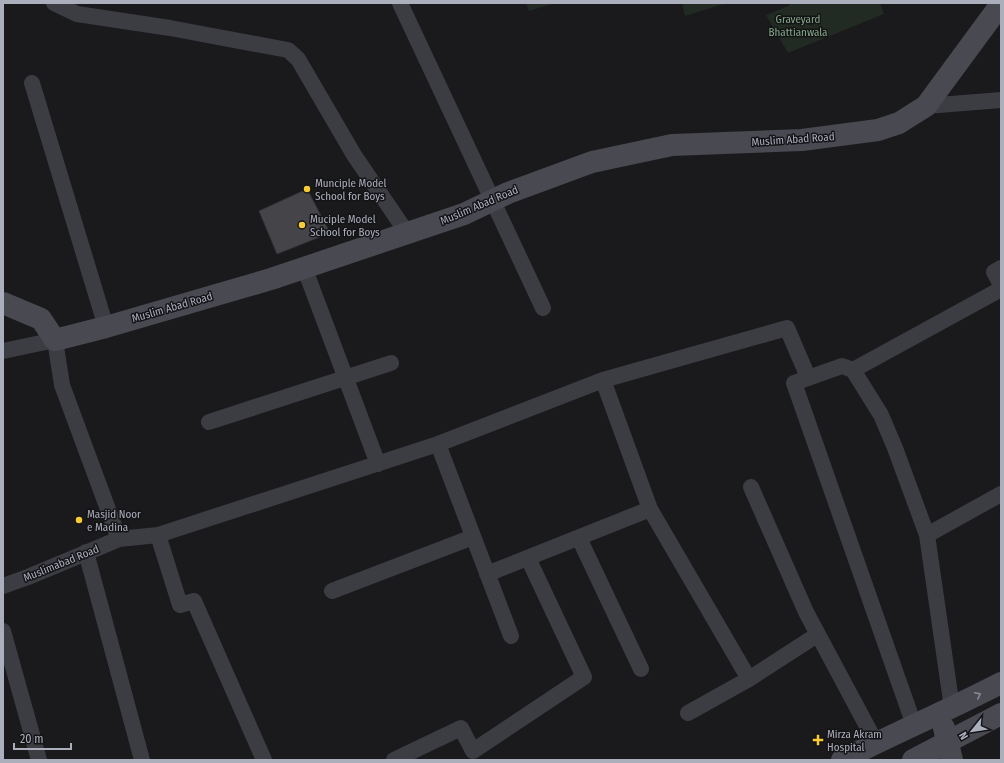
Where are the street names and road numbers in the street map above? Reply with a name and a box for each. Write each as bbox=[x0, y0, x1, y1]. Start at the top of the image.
street label: Muslim Abad Road bbox=[751, 130, 835, 149]
street label: Muslim Abad Road bbox=[438, 183, 520, 228]
street label: Muslim Abad Road bbox=[130, 290, 214, 325]
street label: Muslimabad Road bbox=[22, 542, 101, 585]

